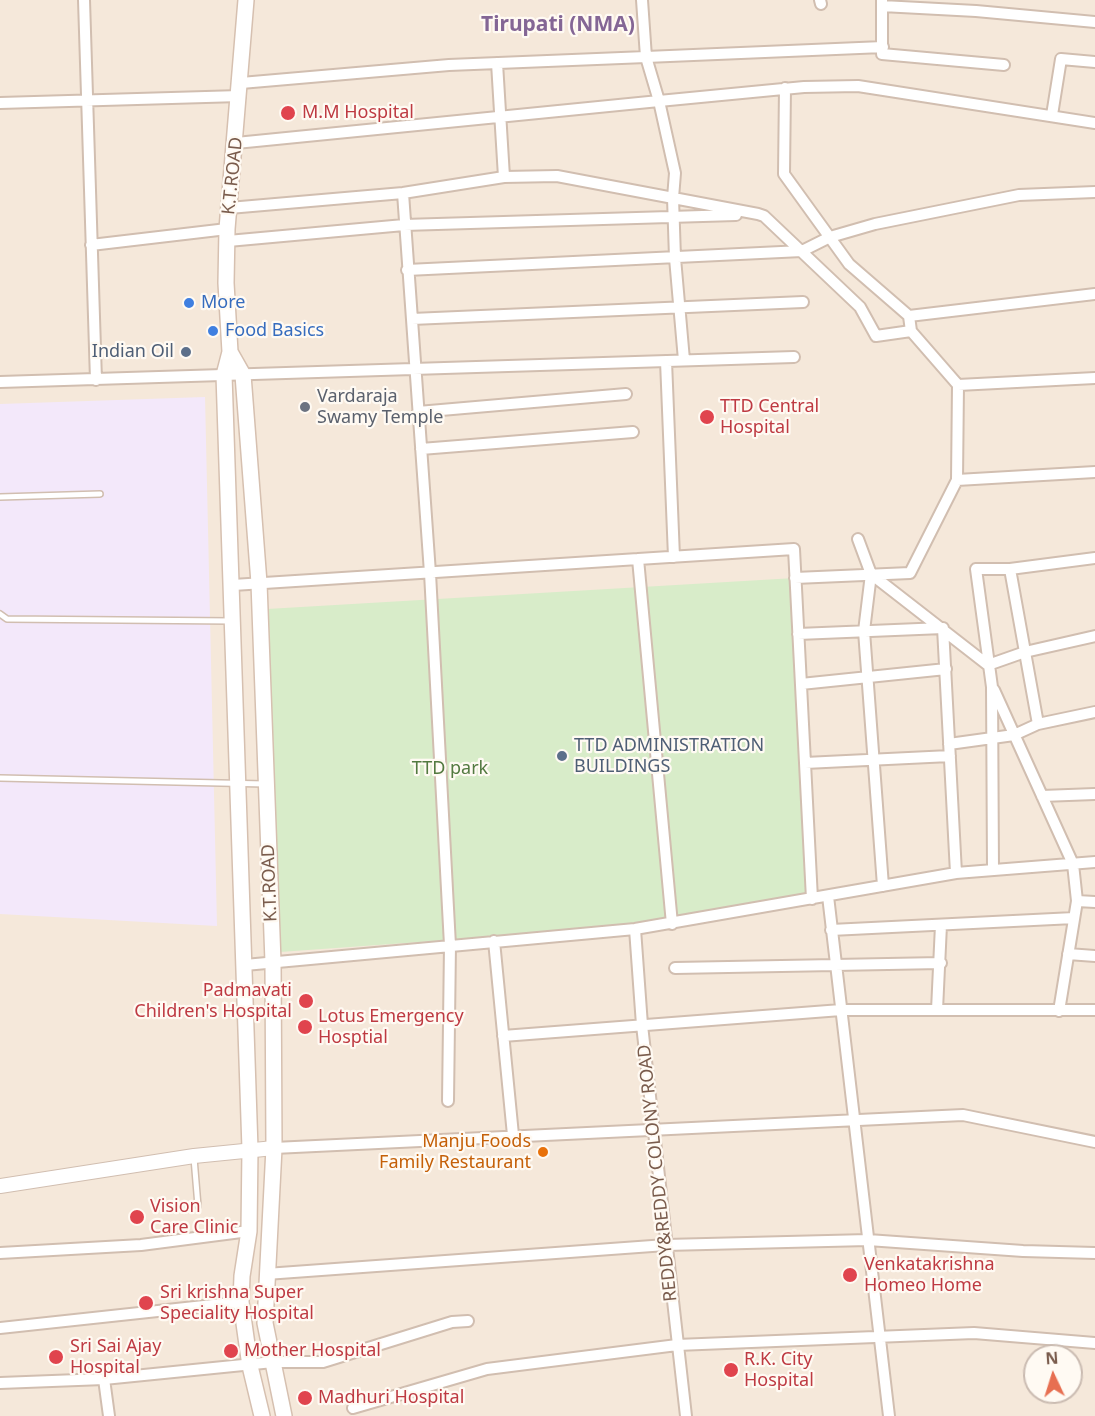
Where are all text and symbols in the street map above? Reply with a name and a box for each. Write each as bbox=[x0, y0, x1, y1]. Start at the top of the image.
district label: Tirupati (NMA) bbox=[481, 12, 635, 38]
place label: M.M Hospital bbox=[302, 102, 414, 124]
marker: M.M Hospital bbox=[279, 104, 297, 122]
street label: K.T.ROAD bbox=[218, 136, 248, 216]
place label: More bbox=[201, 292, 245, 314]
marker: More bbox=[182, 296, 196, 310]
place label: Food Basics bbox=[225, 320, 324, 342]
marker: Food Basics bbox=[206, 324, 220, 338]
place label: Indian Oil bbox=[92, 341, 174, 363]
marker: Indian Oil bbox=[179, 345, 193, 359]
place label: Vardaraja Swamy Temple bbox=[317, 386, 443, 428]
place label: TTD Central Hospital bbox=[720, 396, 819, 438]
marker: Vardaraja Swamy Temple bbox=[298, 400, 312, 414]
marker: TTD Central Hospital bbox=[698, 408, 716, 426]
place label: TTD ADMINISTRATION BUILDINGS bbox=[574, 735, 764, 777]
marker: TTD ADMINISTRATION BUILDINGS bbox=[555, 749, 569, 763]
park label: TTD park bbox=[412, 758, 488, 780]
street label: K.T.ROAD bbox=[258, 844, 282, 922]
place label: Padmavati Children's Hospital bbox=[134, 980, 292, 1022]
marker: Padmavati Children's Hospital bbox=[297, 992, 315, 1010]
place label: Lotus Emergency Hosptial bbox=[318, 1006, 464, 1048]
marker: Lotus Emergency Hosptial bbox=[296, 1018, 314, 1036]
street label: REDDY&REDDY COLONY ROAD bbox=[634, 1043, 682, 1303]
place label: Manju Foods Family Restaurant bbox=[379, 1131, 531, 1174]
marker: Manju Foods Family Restaurant bbox=[536, 1145, 550, 1159]
place label: Vision Care Clinic bbox=[150, 1196, 238, 1238]
marker: Vision Care Clinic bbox=[128, 1208, 146, 1226]
place label: Venkatakrishna Homeo Home bbox=[864, 1254, 995, 1296]
marker: Venkatakrishna Homeo Home bbox=[841, 1266, 859, 1284]
place label: Sri krishna Super Speciality Hospital bbox=[160, 1282, 314, 1324]
marker: Sri krishna Super Speciality Hospital bbox=[137, 1294, 155, 1312]
place label: Sri Sai Ajay Hospital bbox=[70, 1336, 161, 1378]
place label: Mother Hospital bbox=[244, 1340, 381, 1362]
marker: Mother Hospital bbox=[222, 1342, 240, 1360]
north arrow bbox=[1023, 1344, 1083, 1404]
text: N bbox=[1045, 1347, 1059, 1369]
marker: Sri Sai Ajay Hospital bbox=[47, 1348, 65, 1366]
place label: R.K. City Hospital bbox=[744, 1349, 814, 1392]
marker: R.K. City Hospital bbox=[722, 1361, 740, 1379]
place label: Madhuri Hospital bbox=[318, 1387, 464, 1409]
marker: Madhuri Hospital bbox=[296, 1389, 314, 1407]

